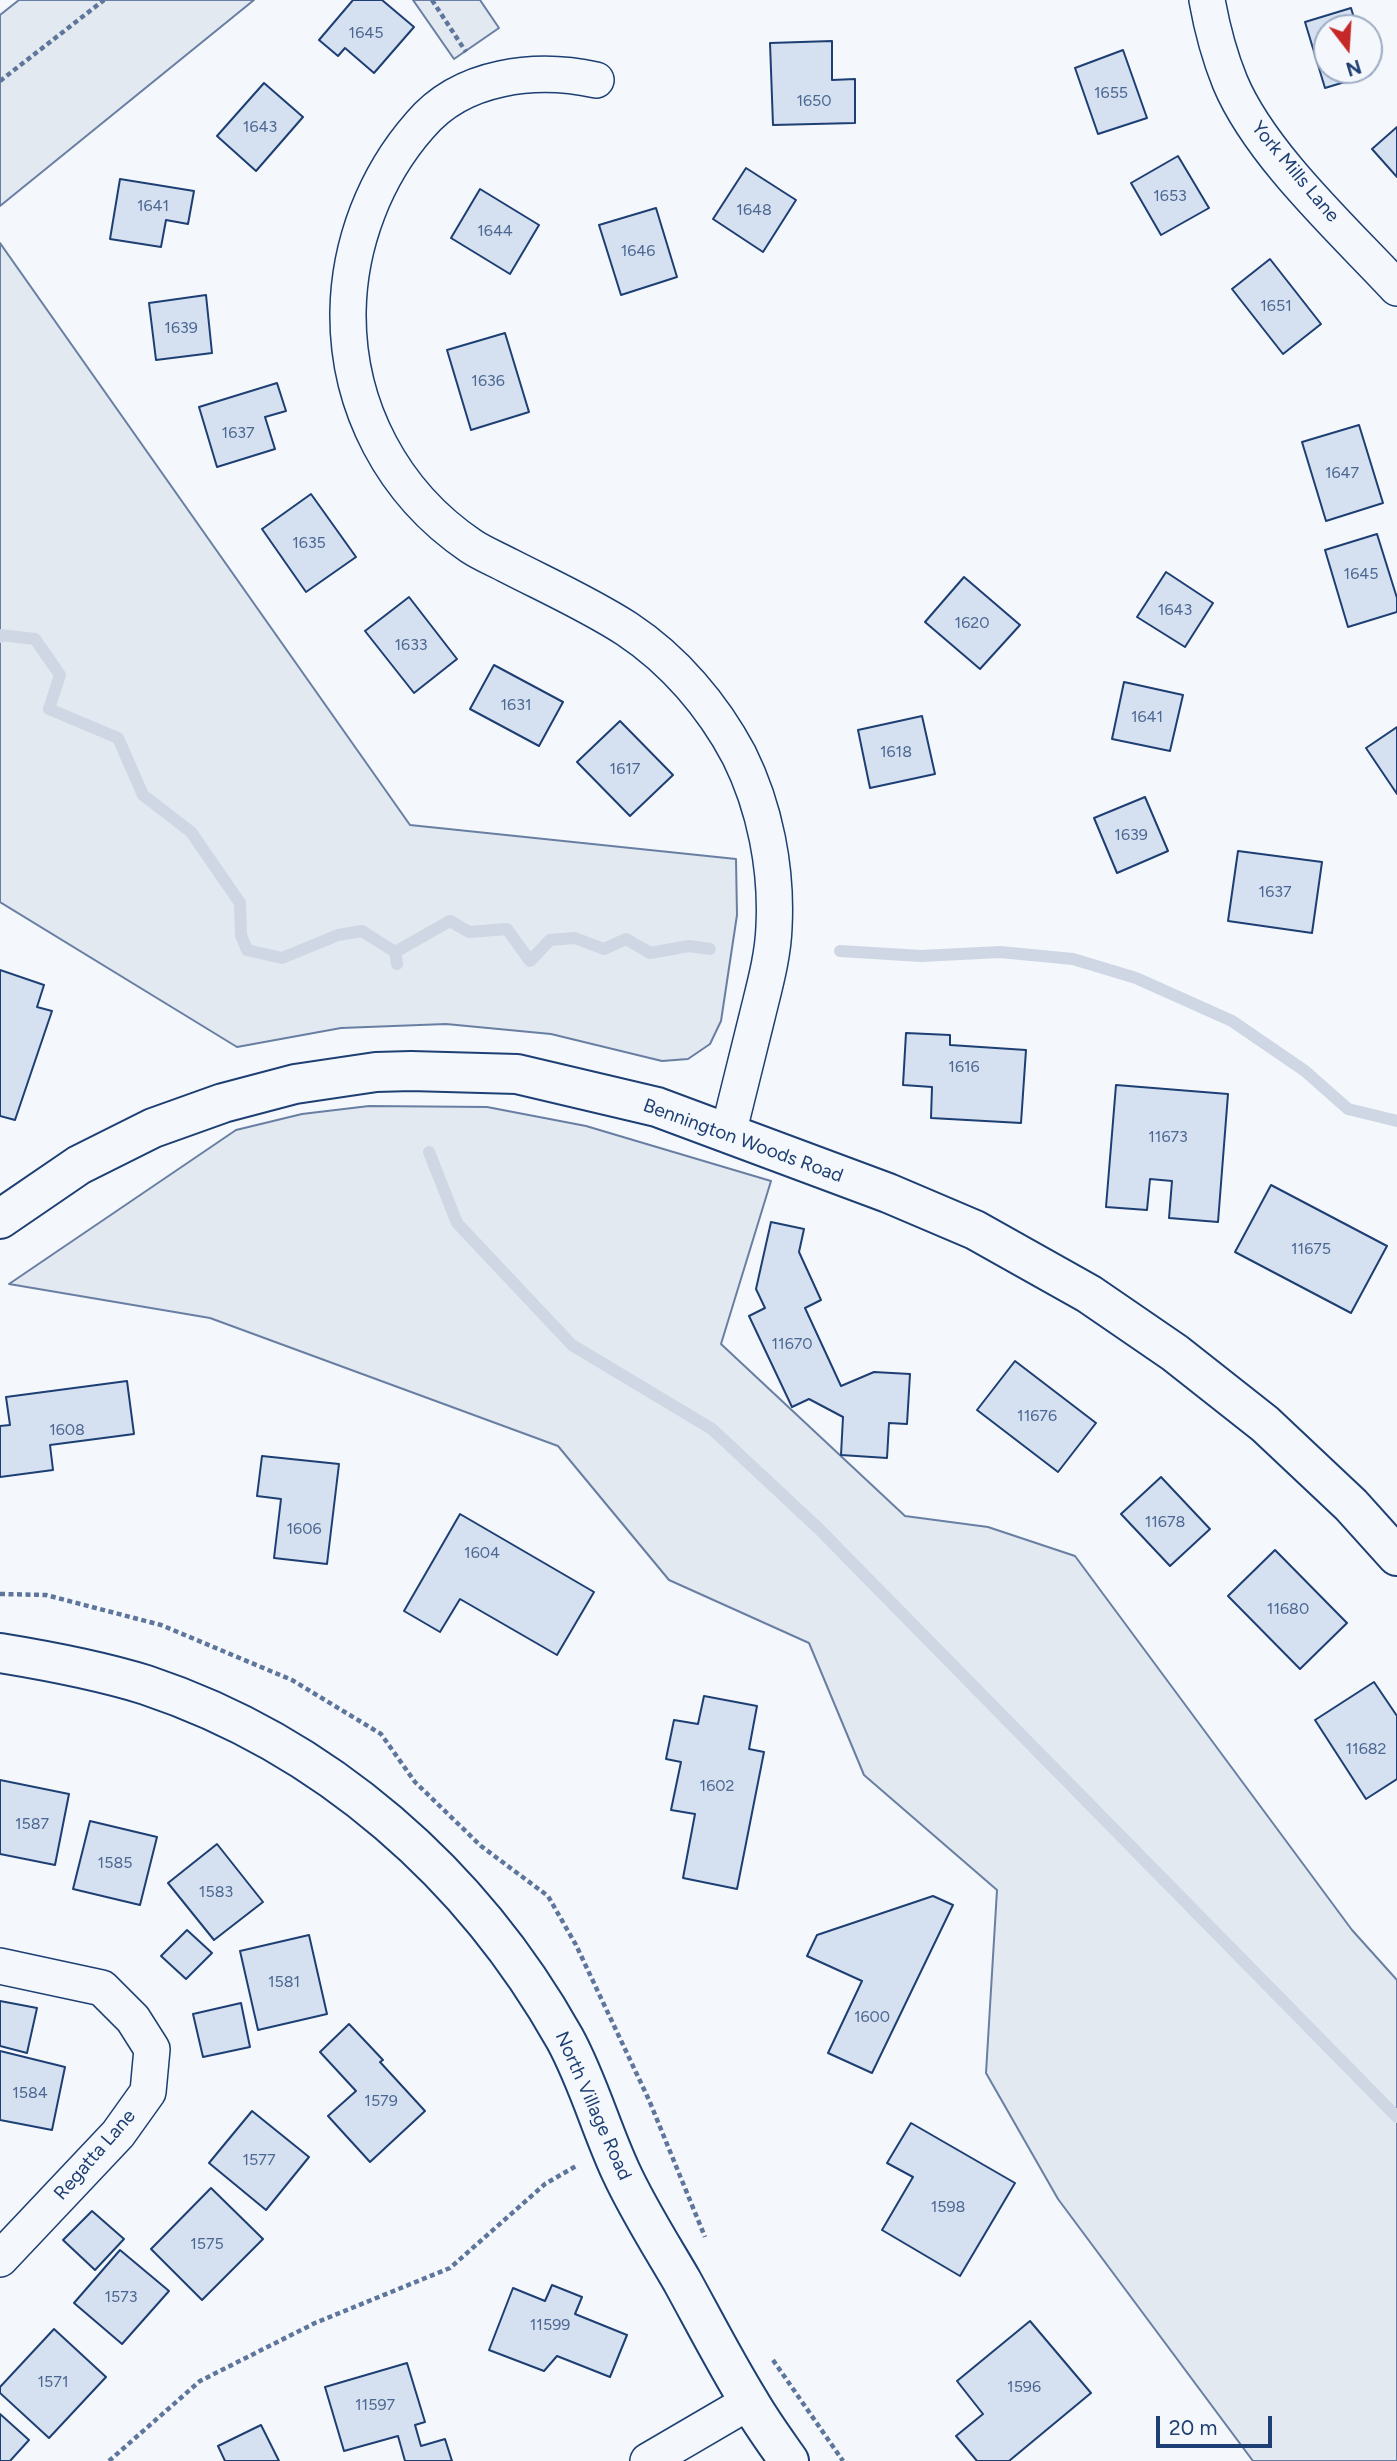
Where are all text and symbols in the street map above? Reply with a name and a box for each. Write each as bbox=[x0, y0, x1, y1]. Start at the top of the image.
north arrow bbox=[1313, 14, 1383, 84]
house number: 1645 bbox=[349, 23, 383, 43]
text: N bbox=[1343, 55, 1364, 81]
house number: 1655 bbox=[1094, 83, 1128, 103]
house number: 1650 bbox=[796, 91, 832, 111]
house number: 1643 bbox=[243, 117, 277, 137]
street label: York Mills Lane bbox=[1246, 117, 1344, 227]
house number: 1653 bbox=[1153, 186, 1187, 206]
house number: 1641 bbox=[137, 196, 169, 216]
house number: 1648 bbox=[736, 200, 772, 220]
house number: 1644 bbox=[477, 221, 513, 241]
house number: 1646 bbox=[621, 241, 655, 261]
house number: 1651 bbox=[1260, 296, 1292, 316]
house number: 1639 bbox=[164, 318, 198, 338]
house number: 1636 bbox=[471, 371, 505, 391]
house number: 1637 bbox=[222, 423, 254, 443]
house number: 1647 bbox=[1325, 463, 1359, 483]
house number: 1635 bbox=[292, 533, 326, 553]
house number: 1645 bbox=[1344, 564, 1378, 584]
house number: 1643 bbox=[1158, 600, 1192, 620]
house number: 1620 bbox=[955, 613, 989, 633]
house number: 1633 bbox=[394, 635, 428, 655]
house number: 1631 bbox=[501, 695, 531, 715]
house number: 1641 bbox=[1131, 707, 1163, 727]
house number: 1618 bbox=[880, 742, 912, 762]
house number: 1617 bbox=[610, 759, 640, 779]
house number: 1639 bbox=[1114, 825, 1148, 845]
house number: 1637 bbox=[1259, 882, 1291, 902]
house number: 1616 bbox=[948, 1057, 980, 1077]
street label: Bennington Woods Road bbox=[640, 1094, 846, 1188]
house number: 11673 bbox=[1148, 1127, 1188, 1147]
house number: 11675 bbox=[1291, 1239, 1331, 1259]
house number: 11670 bbox=[771, 1334, 813, 1354]
house number: 11676 bbox=[1017, 1406, 1057, 1426]
house number: 1608 bbox=[49, 1420, 85, 1440]
house number: 11678 bbox=[1145, 1512, 1185, 1532]
house number: 1606 bbox=[287, 1519, 321, 1539]
house number: 1604 bbox=[464, 1543, 500, 1563]
house number: 11680 bbox=[1267, 1599, 1309, 1619]
house number: 11682 bbox=[1345, 1739, 1387, 1759]
house number: 1602 bbox=[700, 1776, 734, 1796]
house number: 1587 bbox=[15, 1814, 49, 1834]
house number: 1585 bbox=[98, 1853, 132, 1873]
house number: 1583 bbox=[199, 1882, 233, 1902]
house number: 1581 bbox=[268, 1972, 300, 1992]
house number: 1600 bbox=[854, 2007, 890, 2027]
street label: North Village Road bbox=[550, 2028, 636, 2184]
house number: 1584 bbox=[12, 2083, 48, 2103]
house number: 1579 bbox=[364, 2091, 398, 2111]
street label: Regatta Lane bbox=[50, 2105, 140, 2205]
house number: 1577 bbox=[243, 2150, 275, 2170]
house number: 1598 bbox=[931, 2197, 965, 2217]
house number: 1575 bbox=[190, 2234, 224, 2254]
house number: 1573 bbox=[104, 2287, 138, 2307]
house number: 11599 bbox=[530, 2315, 570, 2335]
house number: 1571 bbox=[37, 2372, 69, 2392]
house number: 1596 bbox=[1007, 2377, 1041, 2397]
house number: 11597 bbox=[355, 2395, 395, 2415]
scale bar bbox=[1159, 2402, 1274, 2446]
text: 20 m bbox=[1169, 2415, 1217, 2440]

